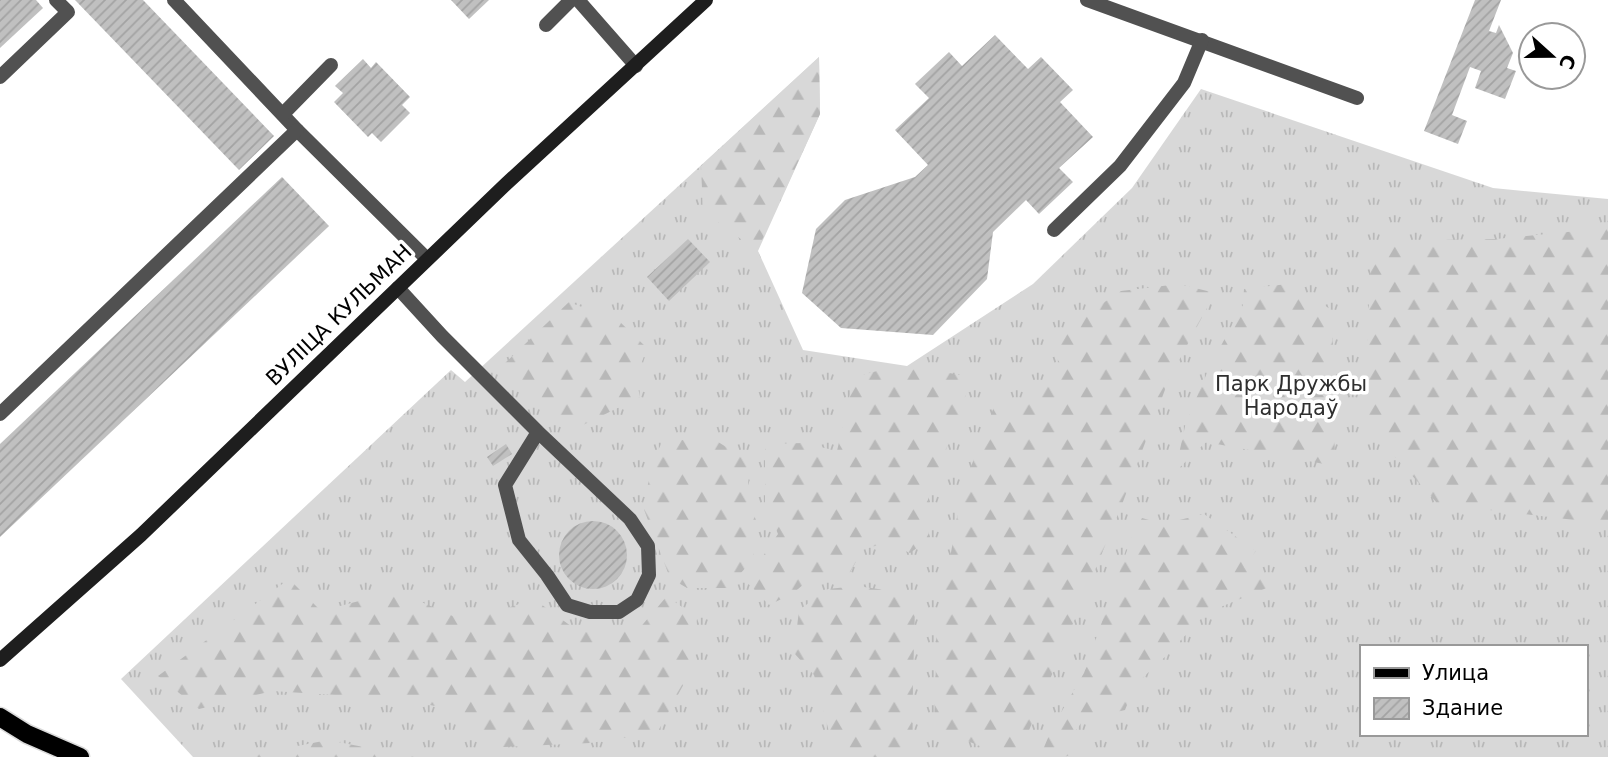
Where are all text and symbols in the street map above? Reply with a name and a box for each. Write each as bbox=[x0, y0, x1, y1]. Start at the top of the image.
north arrow bbox=[1517, 21, 1587, 91]
text: С bbox=[1555, 52, 1581, 73]
street label: ВУЛІЦА КУЛЬМАН bbox=[261, 239, 417, 391]
park label: Парк Дружбы Народаў bbox=[1215, 372, 1367, 420]
legend bbox=[1360, 645, 1587, 736]
text: Улица bbox=[1422, 661, 1489, 685]
text: Здание bbox=[1422, 696, 1503, 720]

